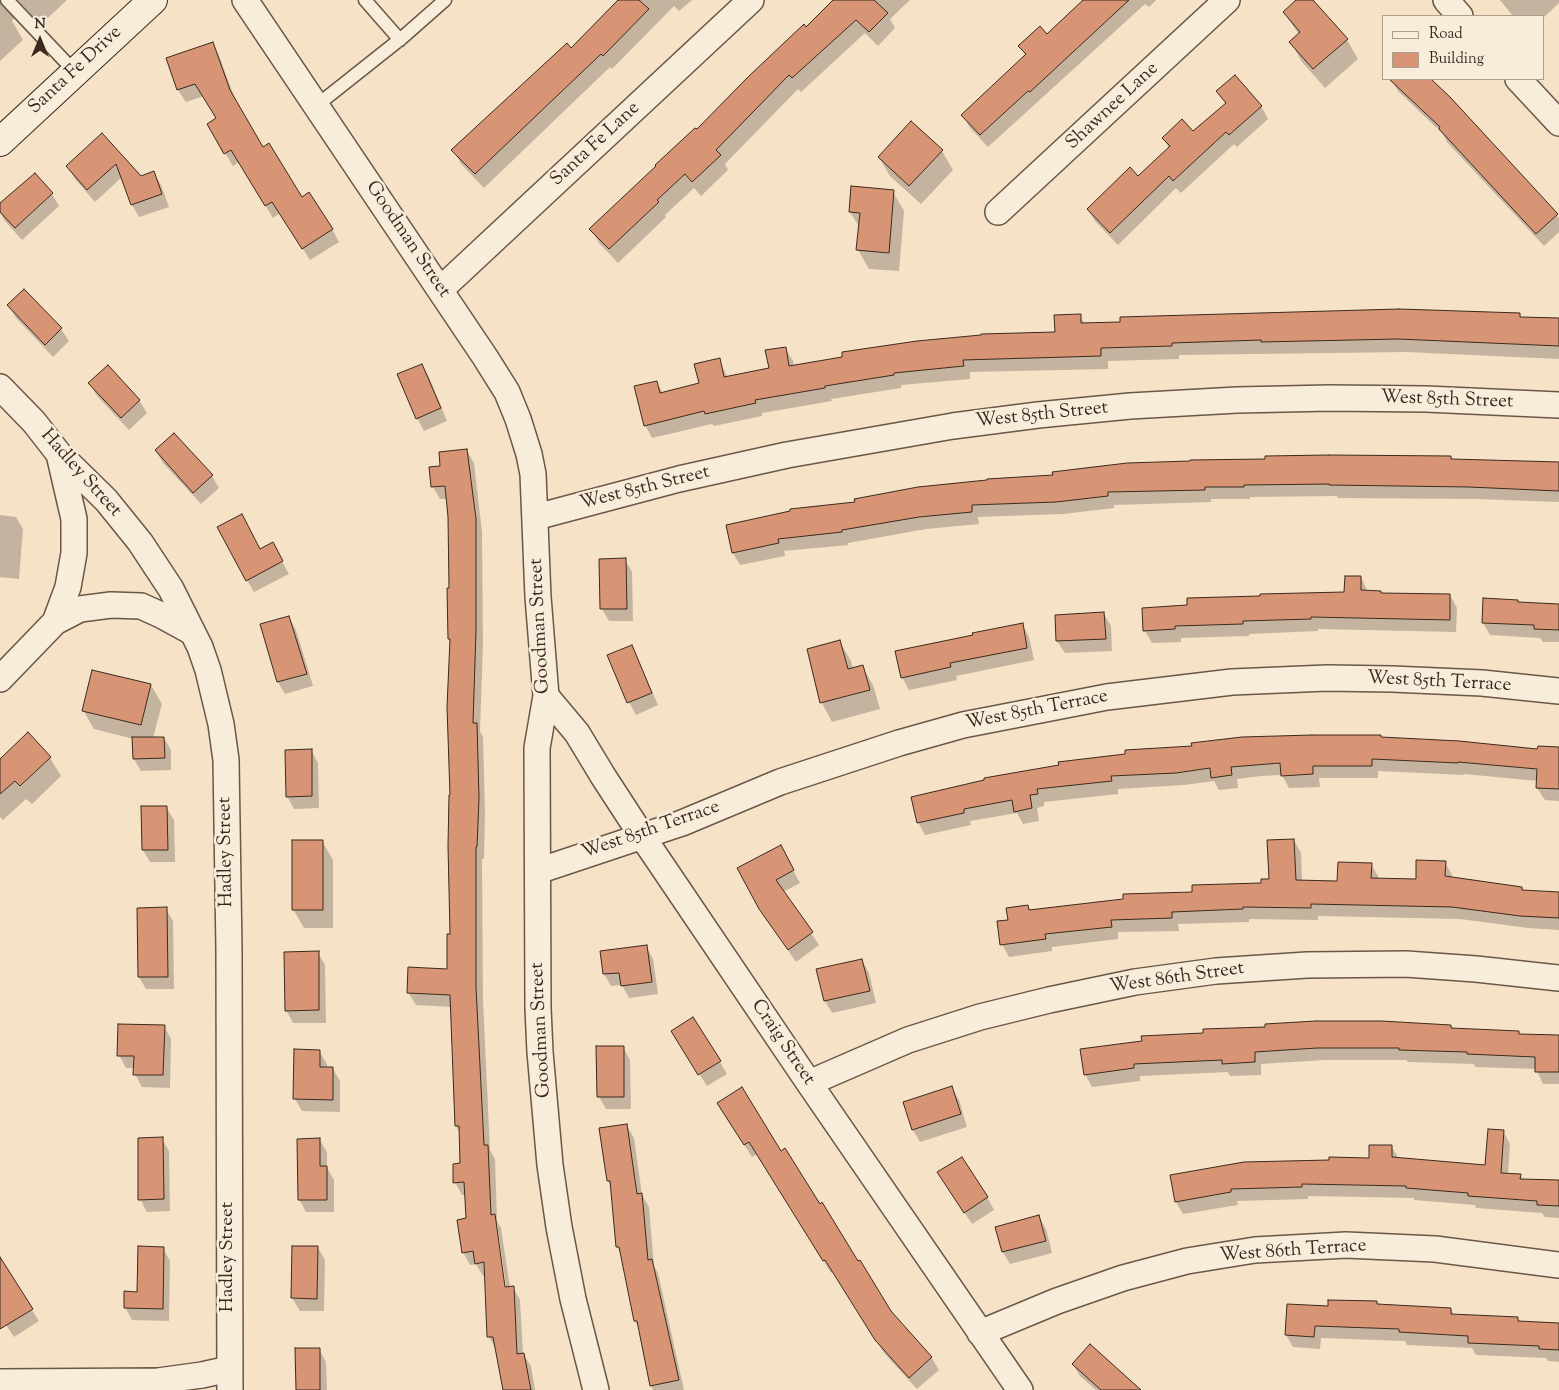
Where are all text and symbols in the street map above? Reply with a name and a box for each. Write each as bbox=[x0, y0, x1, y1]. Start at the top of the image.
north arrow bbox=[15, 15, 65, 65]
text: N bbox=[34, 15, 46, 35]
legend bbox=[1382, 15, 1544, 80]
street label: Santa Fe Drive bbox=[25, 22, 127, 120]
text: Road bbox=[1429, 24, 1463, 45]
text: Building bbox=[1429, 49, 1484, 70]
street label: Shawnee Lane bbox=[1062, 58, 1164, 156]
street label: Santa Fe Lane bbox=[547, 98, 645, 192]
street label: Goodman Street bbox=[360, 177, 454, 303]
street label: West 85th Street bbox=[1380, 387, 1514, 415]
street label: West 85th Street bbox=[975, 398, 1109, 434]
street label: Hadley Street bbox=[35, 425, 125, 523]
street label: West 85th Street bbox=[578, 462, 712, 516]
street label: Goodman Street bbox=[526, 558, 556, 694]
street label: West 85th Terrace bbox=[1366, 668, 1512, 698]
street label: West 85th Terrace bbox=[964, 686, 1110, 736]
street label: Hadley Street bbox=[215, 797, 239, 907]
street label: West 85th Terrace bbox=[579, 797, 723, 865]
street label: West 86th Street bbox=[1108, 958, 1246, 1000]
street label: Goodman Street bbox=[527, 962, 557, 1098]
street label: Craig Street bbox=[745, 996, 819, 1090]
street label: Hadley Street bbox=[218, 1202, 240, 1312]
street label: West 86th Terrace bbox=[1219, 1235, 1367, 1269]

